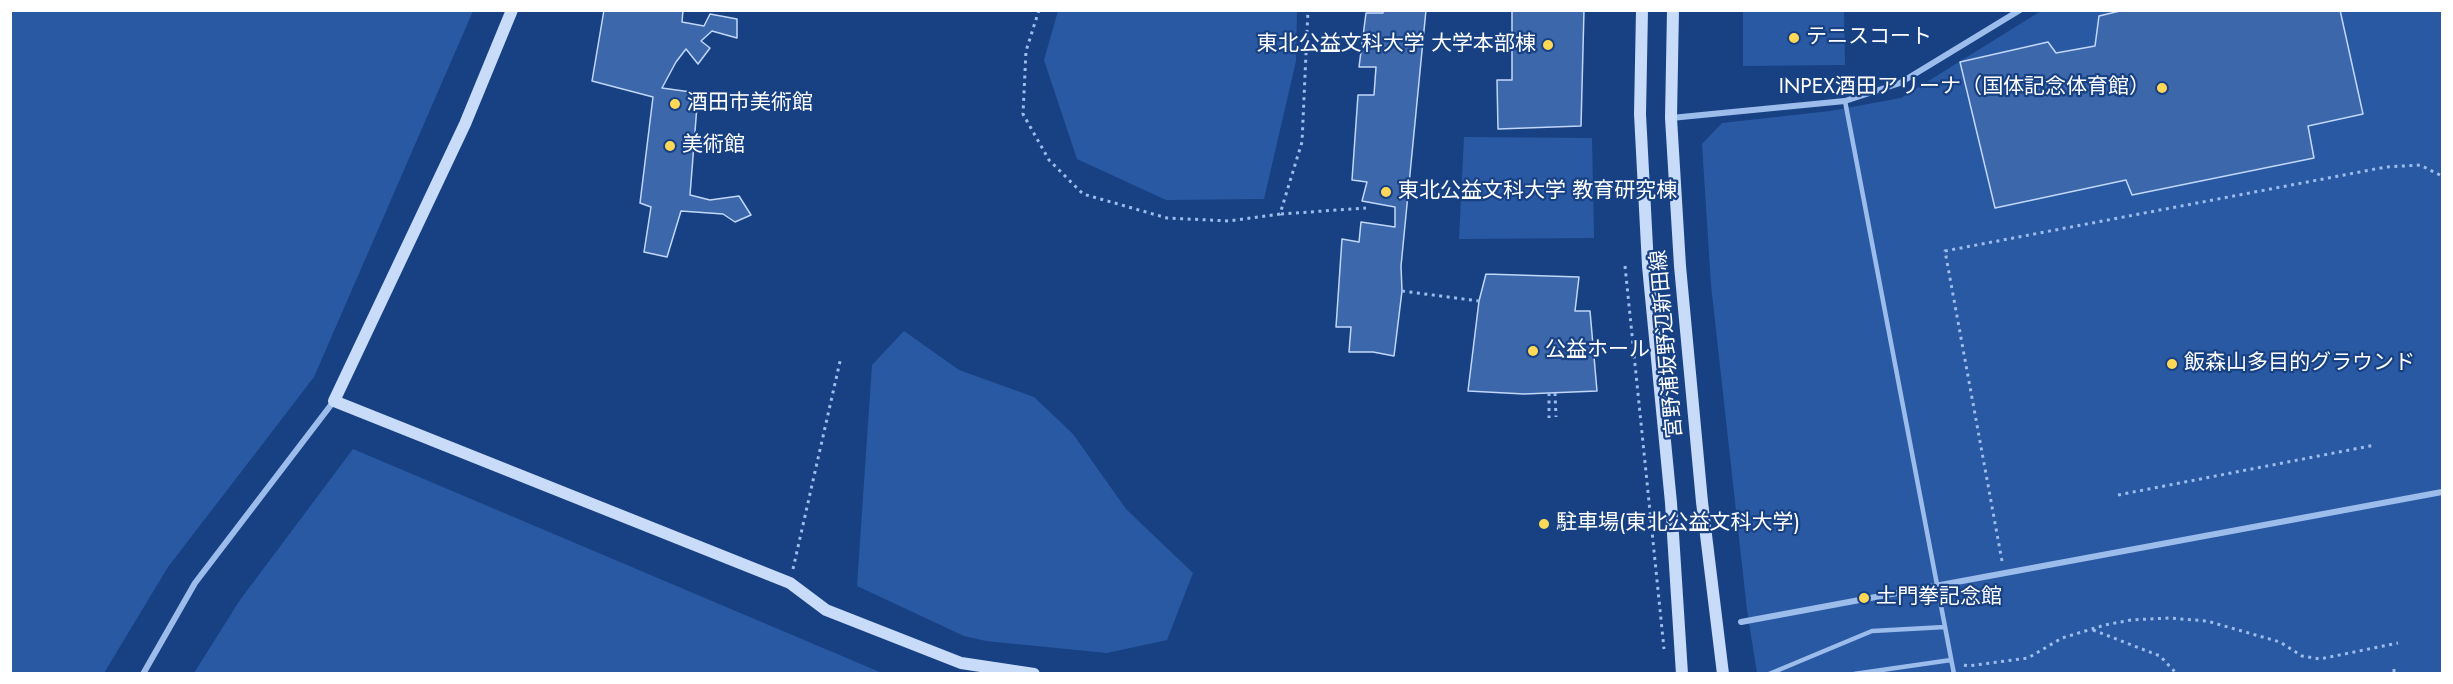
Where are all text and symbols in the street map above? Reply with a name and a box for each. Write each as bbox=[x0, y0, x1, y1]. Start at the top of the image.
place label: テニスコート bbox=[1806, 25, 1932, 51]
marker: テニスコート bbox=[1787, 31, 1801, 45]
place label: 東北公益文科大学 大学本部棟 bbox=[1257, 32, 1536, 58]
marker: 東北公益文科大学 大学本部棟 bbox=[1541, 38, 1555, 52]
place label: INPEX酒田アリーナ（国体記念体育館） bbox=[1779, 75, 2150, 101]
marker: INPEX酒田アリーナ（国体記念体育館） bbox=[2155, 81, 2169, 95]
place label: 酒田市美術館 bbox=[687, 91, 813, 117]
marker: 酒田市美術館 bbox=[668, 97, 682, 111]
place label: 美術館 bbox=[682, 133, 745, 159]
marker: 美術館 bbox=[663, 139, 677, 153]
place label: 東北公益文科大学 教育研究棟 bbox=[1398, 179, 1677, 205]
marker: 東北公益文科大学 教育研究棟 bbox=[1379, 185, 1393, 199]
street label: 宮野浦坂野辺新田線 bbox=[1647, 249, 1689, 439]
place label: 公益ホール bbox=[1545, 338, 1650, 364]
marker: 公益ホール bbox=[1526, 344, 1540, 358]
place label: 飯森山多目的グラウンド bbox=[2184, 351, 2415, 377]
marker: 飯森山多目的グラウンド bbox=[2165, 357, 2179, 371]
place label: 駐車場(東北公益文科大学) bbox=[1556, 511, 1800, 537]
marker: 駐車場(東北公益文科大学) bbox=[1537, 517, 1551, 531]
place label: 土門拳記念館 bbox=[1876, 585, 2002, 611]
marker: 土門拳記念館 bbox=[1857, 591, 1871, 605]

